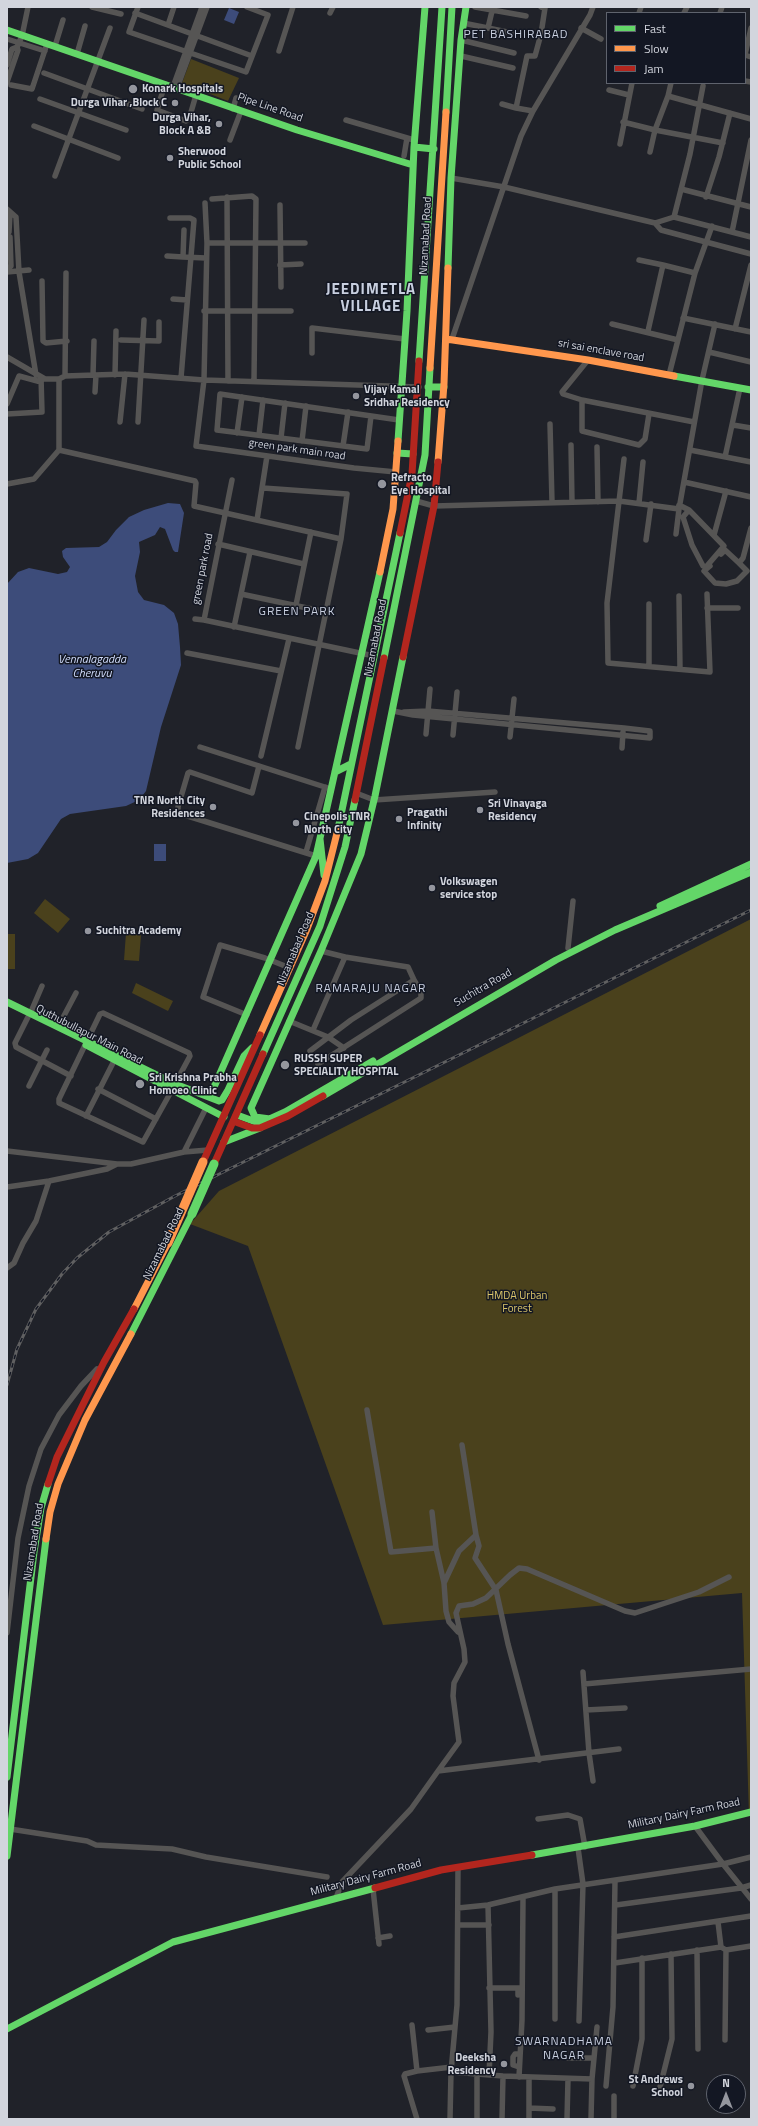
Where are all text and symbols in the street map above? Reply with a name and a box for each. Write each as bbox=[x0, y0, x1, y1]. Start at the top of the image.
legend bbox=[606, 12, 746, 84]
text: Fast bbox=[644, 19, 666, 38]
district label: PET BASHIRABAD bbox=[463, 28, 569, 42]
text: Slow bbox=[644, 39, 669, 58]
text: Jam bbox=[644, 59, 664, 78]
place label: Konark Hospitals bbox=[142, 82, 223, 96]
marker: Konark Hospitals bbox=[127, 83, 139, 95]
street label: Pipe Line Road bbox=[236, 91, 304, 125]
place label: Durga Vihar ,Block C bbox=[71, 96, 167, 110]
marker: Durga Vihar ,Block C bbox=[170, 98, 180, 108]
place label: Durga Vihar, Block A &B bbox=[152, 111, 211, 137]
marker: Durga Vihar, Block A &B bbox=[214, 119, 224, 129]
place label: Sherwood Public School bbox=[178, 145, 241, 171]
marker: Sherwood Public School bbox=[165, 153, 175, 163]
street label: Nizamabad Road bbox=[417, 196, 435, 276]
district label: JEEDIMETLA VILLAGE bbox=[326, 281, 416, 316]
street label: sri sai enclave road bbox=[557, 337, 645, 365]
place label: Vijay Kamal Sridhar Residency bbox=[364, 383, 450, 409]
marker: Vijay Kamal Sridhar Residency bbox=[351, 391, 361, 401]
street label: green park main road bbox=[248, 437, 346, 463]
place label: Refracto Eye Hospital bbox=[391, 471, 450, 497]
marker: Refracto Eye Hospital bbox=[376, 478, 388, 490]
street label: green park road bbox=[190, 532, 216, 606]
street label: Nizamabad Road bbox=[362, 598, 390, 678]
district label: GREEN PARK bbox=[259, 605, 335, 619]
water label: Vennalagadda Cheruvu bbox=[58, 653, 126, 681]
place label: TNR North City Residences bbox=[134, 794, 205, 820]
place label: Sri Vinayaga Residency bbox=[488, 797, 547, 823]
marker: TNR North City Residences bbox=[208, 802, 218, 812]
marker: Sri Vinayaga Residency bbox=[475, 805, 485, 815]
place label: Pragathi Infinity bbox=[407, 806, 448, 832]
place label: Cinepolis TNR North City bbox=[304, 810, 370, 836]
marker: Pragathi Infinity bbox=[394, 814, 404, 824]
marker: Cinepolis TNR North City bbox=[291, 818, 301, 828]
place label: Volkswagen service stop bbox=[440, 875, 498, 901]
marker: Volkswagen service stop bbox=[427, 883, 437, 893]
street label: Nizamabad Road bbox=[275, 910, 317, 988]
place label: Suchitra Academy bbox=[96, 924, 181, 938]
marker: Suchitra Academy bbox=[83, 926, 93, 936]
street label: Suchitra Road bbox=[452, 966, 514, 1010]
district label: RAMARAJU NAGAR bbox=[316, 982, 426, 996]
street label: Quthubullapur Main Road bbox=[33, 1002, 145, 1068]
place label: RUSSH SUPER SPECIALITY HOSPITAL bbox=[294, 1052, 398, 1078]
marker: RUSSH SUPER SPECIALITY HOSPITAL bbox=[279, 1059, 291, 1071]
place label: Sri Krishna Prabha Homoeo Clinic bbox=[149, 1071, 237, 1097]
marker: Sri Krishna Prabha Homoeo Clinic bbox=[134, 1078, 146, 1090]
street label: Nizamabad Road bbox=[141, 1206, 187, 1282]
park label: HMDA Urban Forest bbox=[487, 1289, 547, 1315]
street label: Nizamabad Road bbox=[21, 1502, 47, 1582]
street label: Military Dairy Farm Road bbox=[627, 1796, 741, 1832]
street label: Military Dairy Farm Road bbox=[309, 1857, 423, 1899]
district label: SWARNADHAMA NAGAR bbox=[515, 2035, 613, 2063]
place label: Deeksha Residency bbox=[447, 2051, 496, 2077]
marker: Deeksha Residency bbox=[499, 2059, 509, 2069]
place label: St Andrews School bbox=[629, 2073, 683, 2099]
north arrow bbox=[706, 2074, 746, 2114]
text: N bbox=[722, 2075, 730, 2091]
marker: St Andrews School bbox=[686, 2081, 696, 2091]

